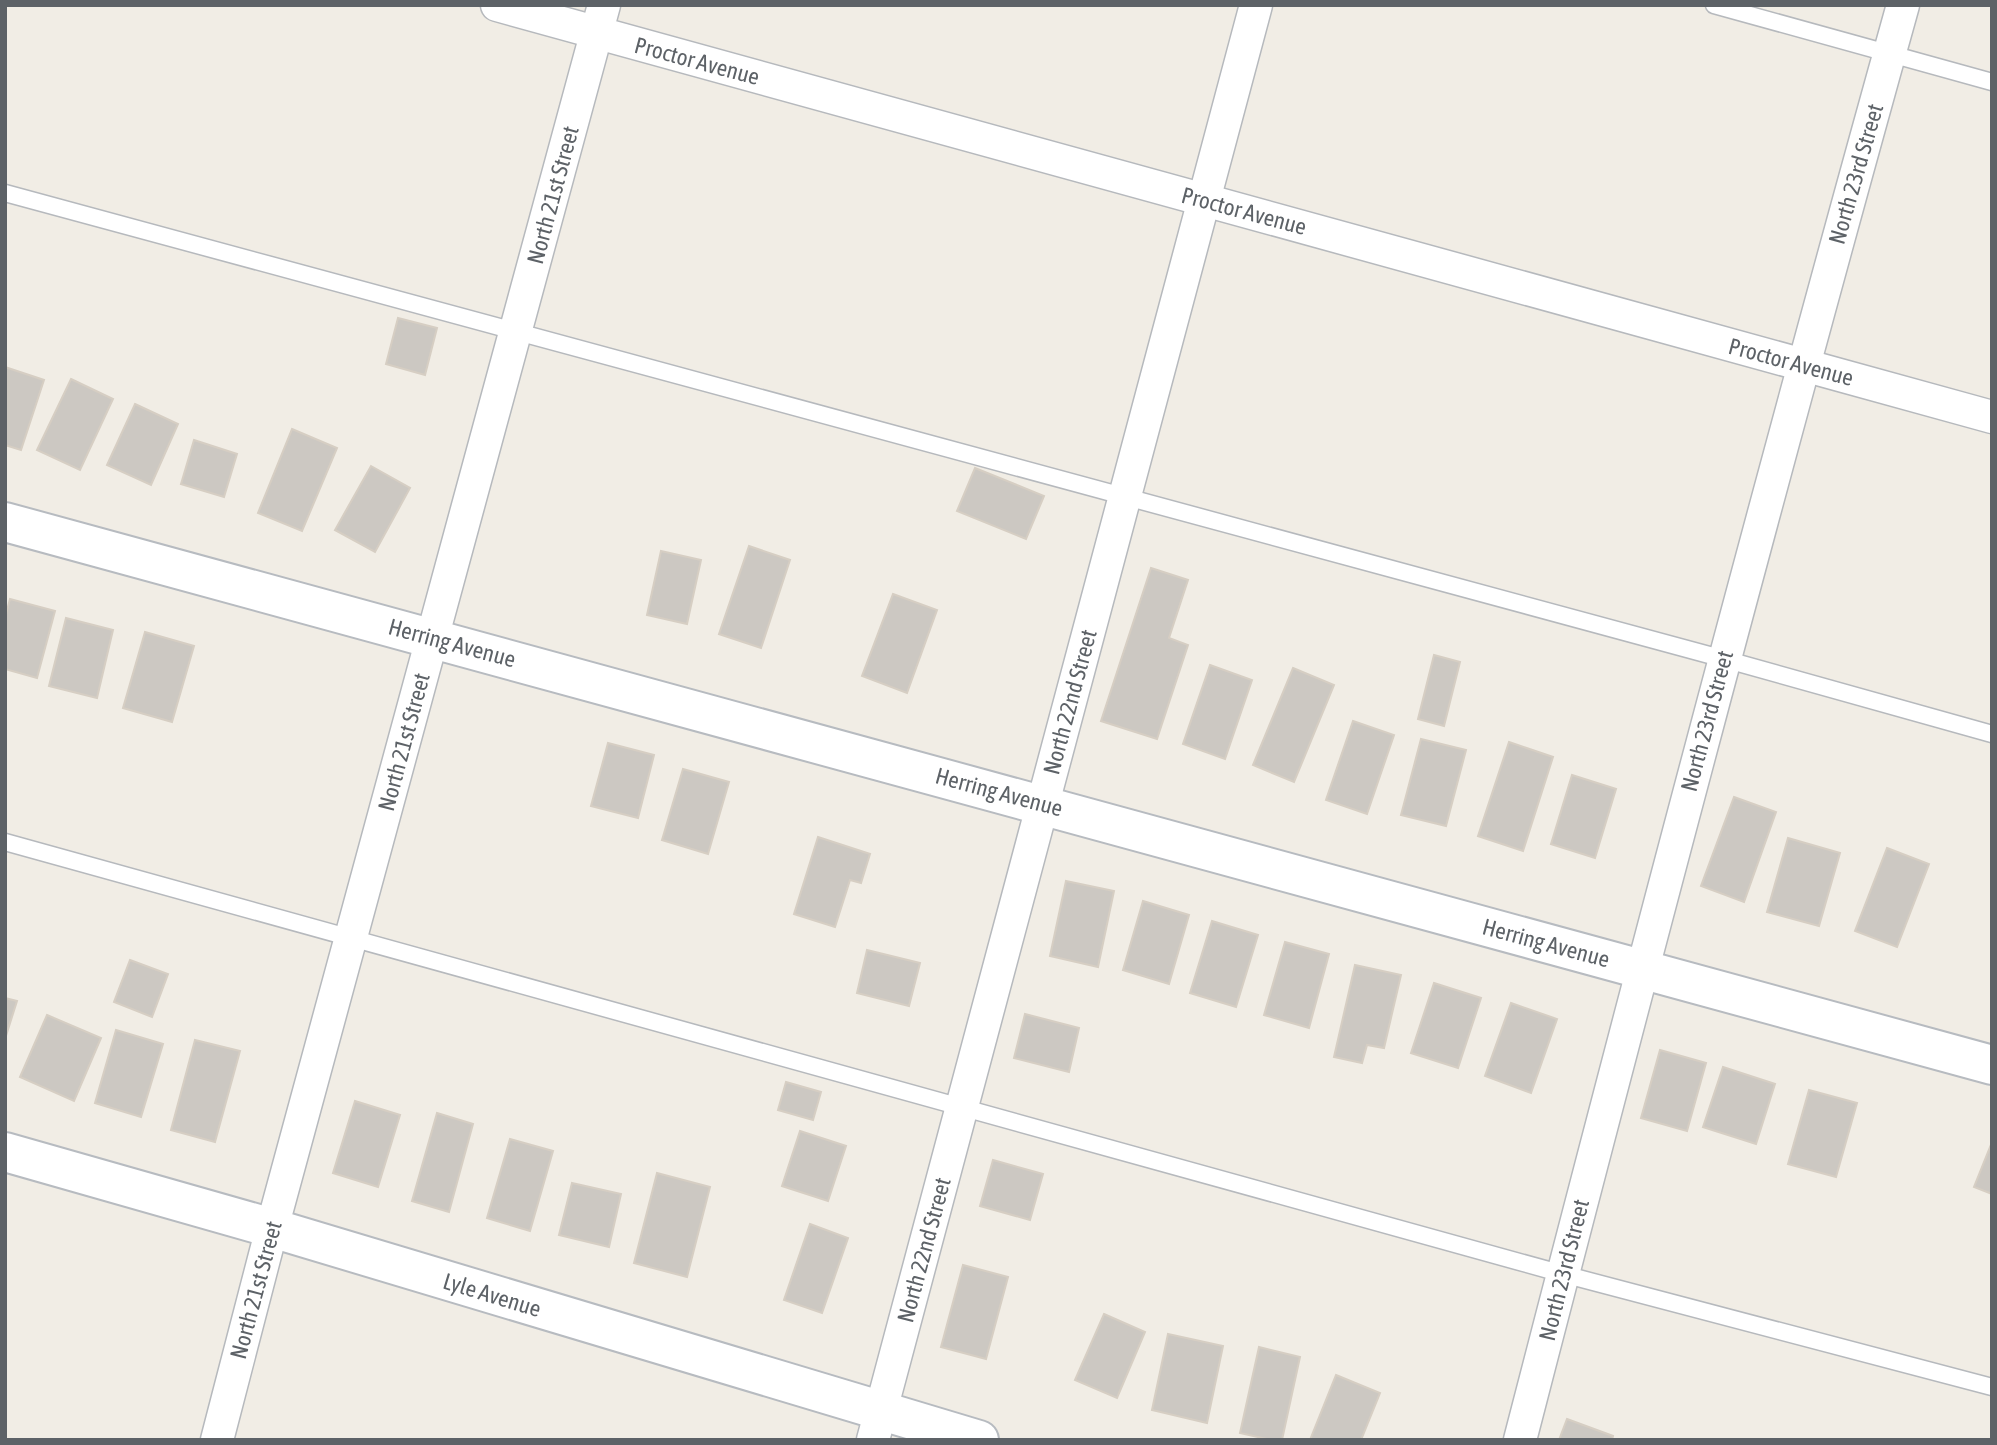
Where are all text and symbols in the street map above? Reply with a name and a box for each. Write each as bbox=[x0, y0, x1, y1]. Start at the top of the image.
street label: Proctor Avenue bbox=[632, 32, 762, 90]
street label: North 23rd Street bbox=[1824, 101, 1888, 247]
street label: North 21st Street bbox=[522, 123, 584, 267]
street label: Proctor Avenue bbox=[1179, 182, 1309, 240]
street label: Proctor Avenue bbox=[1726, 333, 1856, 391]
street label: Herring Avenue bbox=[386, 614, 518, 672]
street label: North 22nd Street bbox=[1038, 627, 1102, 777]
street label: North 23rd Street bbox=[1676, 648, 1738, 794]
street label: North 21st Street bbox=[373, 670, 435, 814]
street label: Herring Avenue bbox=[933, 763, 1065, 821]
street label: Herring Avenue bbox=[1480, 914, 1612, 972]
street label: North 22nd Street bbox=[892, 1175, 956, 1325]
street label: North 23rd Street bbox=[1534, 1197, 1594, 1343]
street label: North 21st Street bbox=[225, 1218, 287, 1362]
street label: Lyle Avenue bbox=[440, 1268, 544, 1322]

